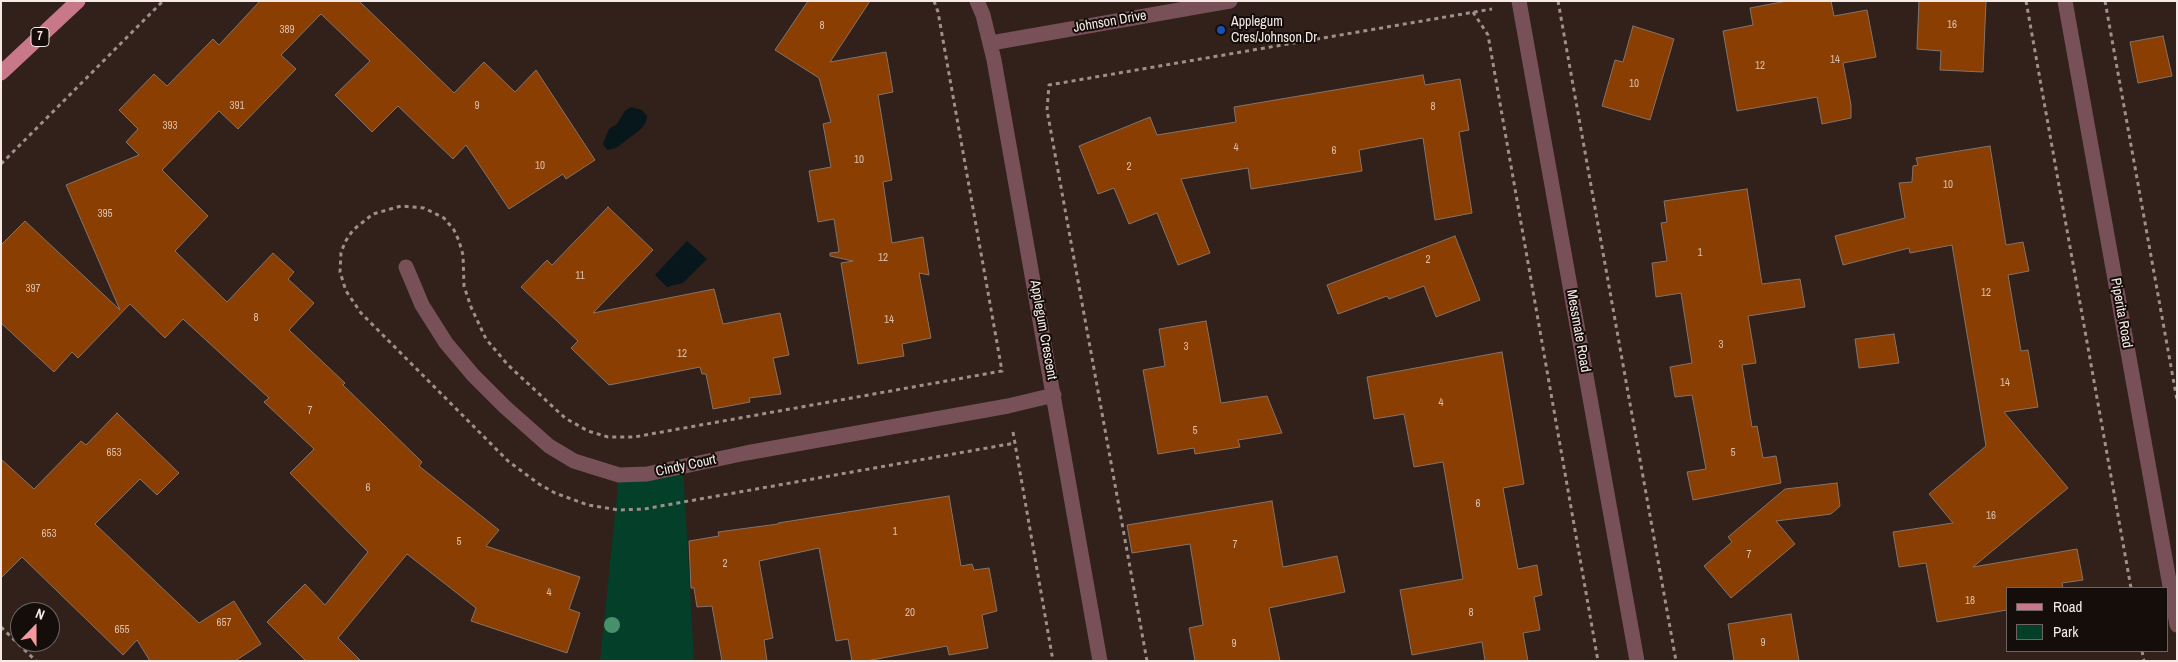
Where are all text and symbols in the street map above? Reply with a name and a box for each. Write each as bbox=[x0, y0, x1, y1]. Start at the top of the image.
street label: Johnson Drive bbox=[1072, 7, 1148, 37]
place label: Applegum Cres/Johnson Dr bbox=[1231, 14, 1317, 46]
house number: 16 bbox=[1947, 18, 1957, 32]
house number: 8 bbox=[819, 19, 825, 33]
house number: 389 bbox=[279, 23, 295, 37]
marker: Applegum Cres/Johnson Dr bbox=[1215, 24, 1227, 36]
road number: 7 bbox=[31, 28, 49, 46]
house number: 14 bbox=[1830, 53, 1840, 67]
house number: 12 bbox=[1755, 59, 1765, 73]
house number: 10 bbox=[1629, 77, 1639, 91]
house number: 391 bbox=[229, 99, 245, 113]
house number: 9 bbox=[474, 99, 480, 113]
house number: 8 bbox=[1430, 100, 1436, 114]
house number: 393 bbox=[162, 119, 178, 133]
house number: 4 bbox=[1233, 141, 1239, 155]
house number: 6 bbox=[1331, 144, 1337, 158]
house number: 10 bbox=[854, 153, 864, 167]
house number: 10 bbox=[535, 159, 545, 173]
house number: 2 bbox=[1126, 160, 1132, 174]
house number: 10 bbox=[1943, 178, 1953, 192]
house number: 395 bbox=[97, 207, 113, 221]
house number: 1 bbox=[1697, 246, 1703, 260]
house number: 12 bbox=[878, 251, 888, 265]
house number: 2 bbox=[1425, 253, 1431, 267]
house number: 11 bbox=[575, 269, 585, 283]
street label: Piperita Road bbox=[2107, 277, 2135, 349]
street label: Applegum Crescent bbox=[1026, 279, 1060, 381]
house number: 397 bbox=[25, 282, 41, 296]
house number: 12 bbox=[1981, 286, 1991, 300]
street label: Messmate Road bbox=[1562, 288, 1594, 374]
house number: 8 bbox=[253, 311, 259, 325]
house number: 14 bbox=[884, 313, 894, 327]
house number: 3 bbox=[1718, 338, 1724, 352]
house number: 3 bbox=[1183, 340, 1189, 354]
house number: 12 bbox=[677, 347, 687, 361]
house number: 14 bbox=[2000, 376, 2010, 390]
house number: 4 bbox=[1438, 396, 1444, 410]
house number: 7 bbox=[307, 404, 313, 418]
house number: 5 bbox=[1192, 424, 1198, 438]
house number: 653 bbox=[106, 446, 122, 460]
house number: 5 bbox=[1730, 446, 1736, 460]
street label: Cindy Court bbox=[654, 451, 718, 481]
house number: 6 bbox=[365, 481, 371, 495]
house number: 6 bbox=[1475, 497, 1481, 511]
house number: 16 bbox=[1986, 509, 1996, 523]
house number: 1 bbox=[892, 525, 898, 539]
house number: 653 bbox=[41, 527, 57, 541]
house number: 5 bbox=[456, 535, 462, 549]
house number: 7 bbox=[1232, 538, 1238, 552]
house number: 7 bbox=[1746, 548, 1752, 562]
house number: 2 bbox=[722, 557, 728, 571]
house number: 4 bbox=[546, 586, 552, 600]
legend bbox=[2006, 587, 2168, 652]
house number: 18 bbox=[1965, 594, 1975, 608]
text: Road bbox=[2053, 596, 2082, 617]
north arrow bbox=[10, 602, 60, 652]
text: N bbox=[33, 604, 47, 624]
house number: 20 bbox=[905, 606, 915, 620]
house number: 8 bbox=[1468, 606, 1474, 620]
house number: 657 bbox=[216, 616, 232, 630]
text: Park bbox=[2053, 621, 2078, 642]
house number: 655 bbox=[114, 623, 130, 637]
house number: 9 bbox=[1760, 636, 1766, 650]
house number: 9 bbox=[1231, 637, 1237, 651]

